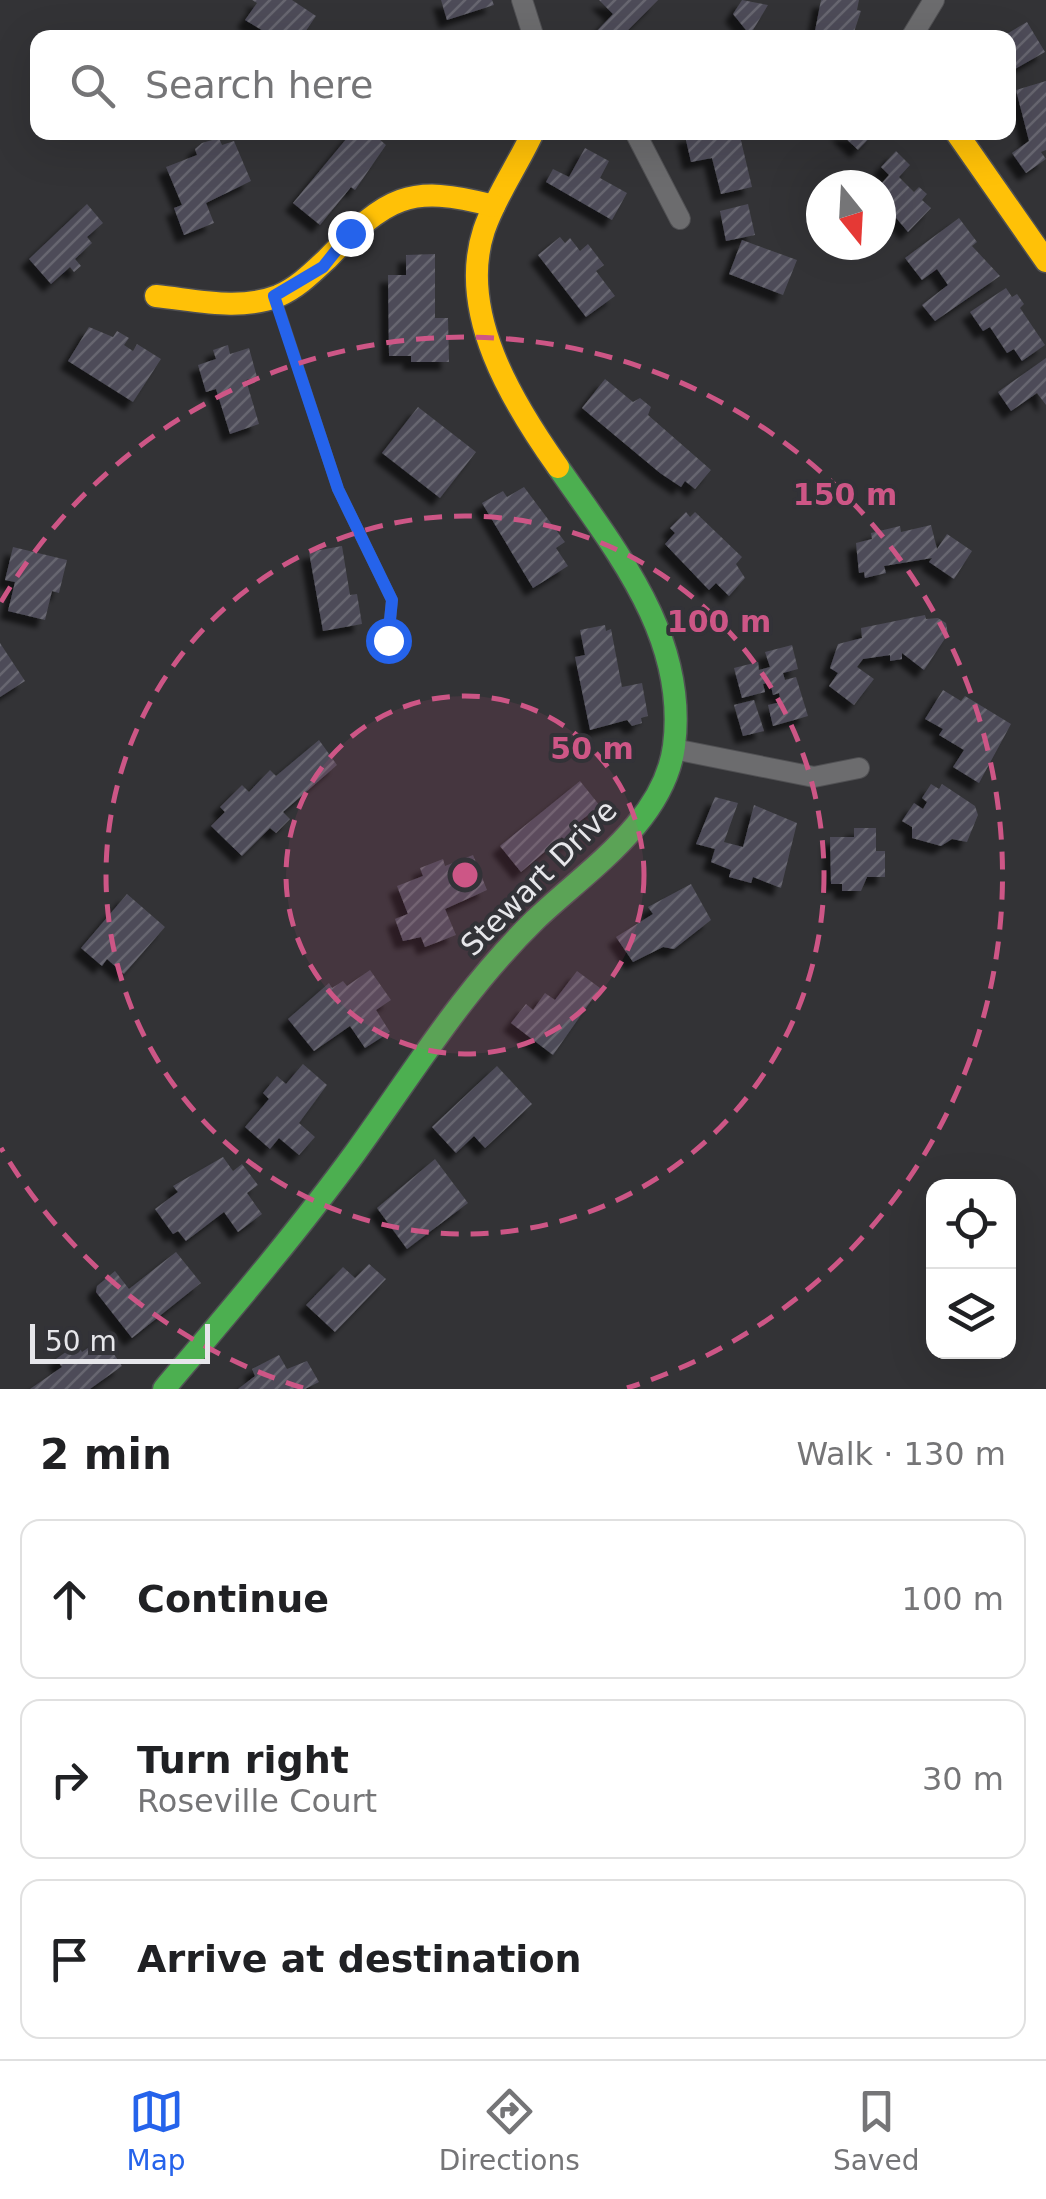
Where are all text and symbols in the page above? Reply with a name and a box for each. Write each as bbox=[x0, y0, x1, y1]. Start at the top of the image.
search box bbox=[30, 30, 1016, 140]
icon: search bbox=[65, 58, 120, 113]
text: Search here bbox=[145, 63, 373, 107]
north arrow bbox=[806, 170, 896, 260]
route end bbox=[328, 211, 374, 257]
text: 150 m bbox=[793, 477, 897, 512]
text: 100 m bbox=[667, 604, 771, 639]
route start bbox=[366, 618, 412, 664]
text: 50 m bbox=[550, 731, 634, 766]
street label: Stewart Drive bbox=[454, 793, 624, 963]
centre of rings bbox=[447, 857, 483, 893]
map controls bbox=[926, 1179, 1016, 1359]
button: locate bbox=[926, 1179, 1016, 1269]
button: layers bbox=[926, 1269, 1016, 1359]
scale bar bbox=[30, 1319, 210, 1364]
text: 50 m bbox=[45, 1325, 117, 1358]
text: 2 min bbox=[40, 1430, 172, 1479]
text: Walk · 130 m bbox=[796, 1435, 1006, 1473]
icon: ahead bbox=[42, 1572, 97, 1627]
text: Continue bbox=[137, 1577, 329, 1621]
text: 100 m bbox=[902, 1580, 1004, 1618]
text: Turn right bbox=[137, 1738, 349, 1782]
icon: right bbox=[42, 1752, 97, 1807]
text: 30 m bbox=[922, 1760, 1004, 1798]
text: Roseville Court bbox=[137, 1782, 377, 1820]
icon: arrive bbox=[42, 1932, 97, 1987]
text: Arrive at destination bbox=[137, 1937, 582, 1981]
tab: Map bbox=[127, 2084, 186, 2177]
tab: Directions bbox=[439, 2084, 580, 2177]
tab: Saved bbox=[833, 2084, 919, 2177]

